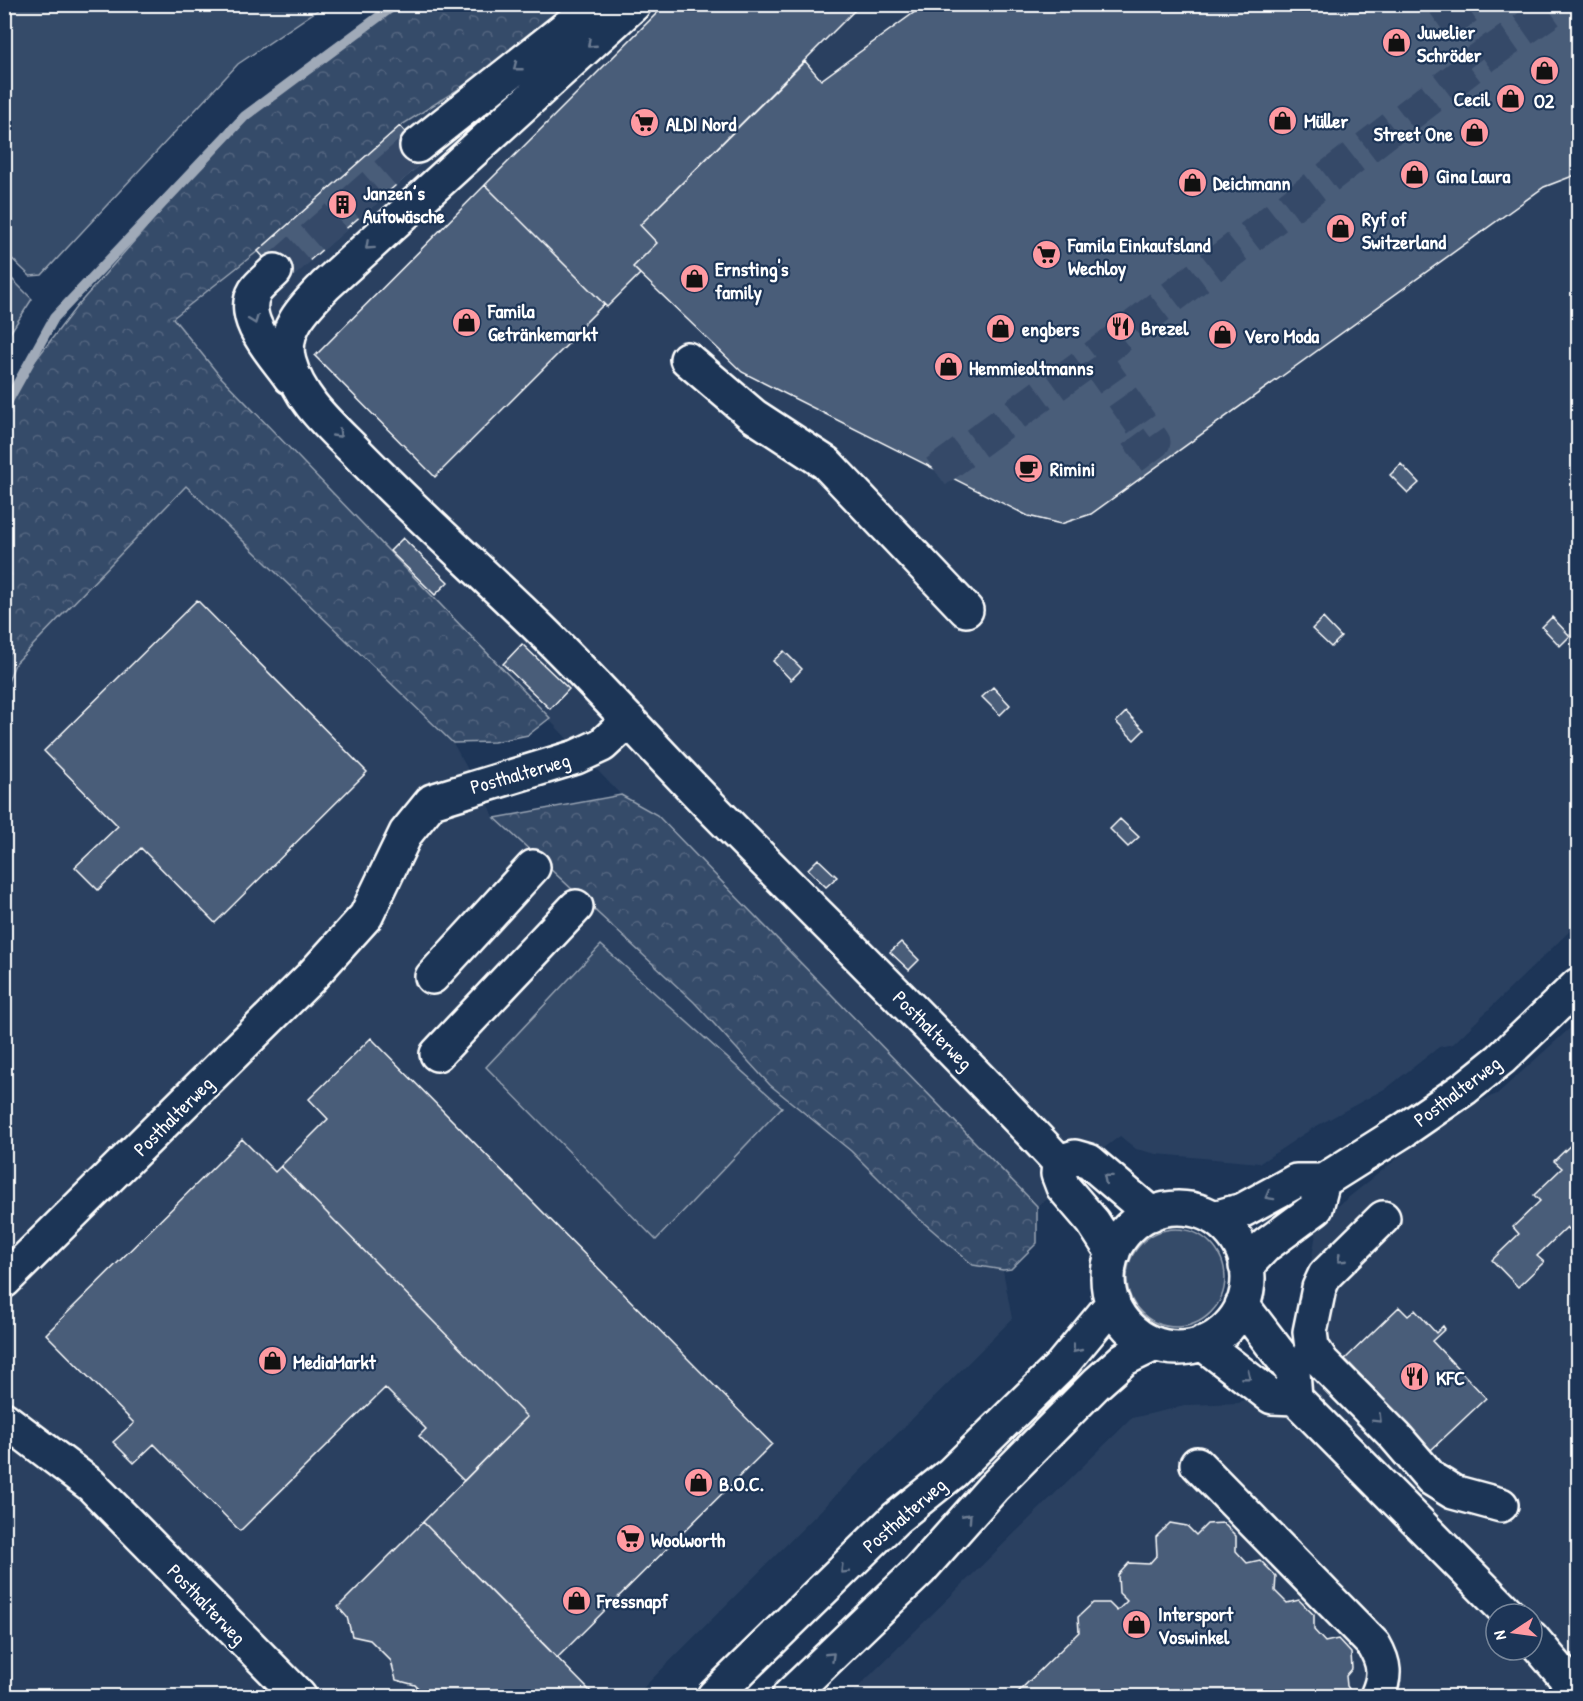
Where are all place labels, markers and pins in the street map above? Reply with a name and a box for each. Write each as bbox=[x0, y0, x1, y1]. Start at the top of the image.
place label: Juwelier Schröder bbox=[1417, 18, 1482, 68]
shop icon: Juwelier Schröder bbox=[1380, 26, 1412, 58]
shop icon: O2 bbox=[1528, 54, 1560, 86]
shop icon: Cecil bbox=[1495, 82, 1527, 114]
place label: Cecil bbox=[1454, 85, 1491, 112]
place label: O2 bbox=[1534, 87, 1555, 114]
shop icon: Müller bbox=[1267, 104, 1299, 136]
supermarket icon: ALDI Nord bbox=[629, 107, 661, 139]
place label: Müller bbox=[1304, 107, 1348, 134]
place label: ALDI Nord bbox=[666, 110, 736, 137]
shop icon: Street One bbox=[1458, 117, 1490, 149]
place label: Street One bbox=[1374, 120, 1453, 147]
shop icon: Gina Laura bbox=[1399, 159, 1431, 191]
place label: Gina Laura bbox=[1436, 162, 1511, 189]
shop icon: Deichmann bbox=[1176, 166, 1208, 198]
place label: Deichmann bbox=[1213, 169, 1291, 196]
place label: Janzen’s Autowäsche bbox=[363, 179, 445, 229]
building icon: Janzen’s Autowäsche bbox=[326, 188, 358, 220]
place label: Ryf of Switzerland bbox=[1362, 205, 1446, 255]
shop icon: Ryf of Switzerland bbox=[1325, 213, 1357, 245]
place label: Famila Einkaufsland Wechloy bbox=[1067, 231, 1211, 282]
supermarket icon: Famila Einkaufsland Wechloy bbox=[1031, 239, 1063, 271]
place label: Ernsting's family bbox=[715, 255, 789, 306]
shop icon: Ernsting's family bbox=[678, 263, 710, 295]
place label: Famila Getränkemarkt bbox=[487, 297, 599, 347]
shop icon: Famila Getränkemarkt bbox=[451, 306, 483, 338]
restaurant icon: Brezel bbox=[1104, 311, 1136, 343]
shop icon: engbers bbox=[985, 312, 1017, 344]
place label: Brezel bbox=[1141, 314, 1189, 341]
place label: engbers bbox=[1022, 315, 1080, 343]
shop icon: Vero Moda bbox=[1207, 319, 1239, 351]
place label: Vero Moda bbox=[1244, 322, 1319, 349]
shop icon: Hemmieoltmanns bbox=[932, 351, 964, 383]
place label: Hemmieoltmanns bbox=[969, 354, 1094, 381]
cafe icon: Rimini bbox=[1013, 452, 1045, 484]
place label: Rimini bbox=[1050, 455, 1095, 482]
shop icon: MediaMarkt bbox=[256, 1345, 288, 1377]
place label: MediaMarkt bbox=[293, 1348, 377, 1375]
restaurant icon: KFC bbox=[1399, 1361, 1431, 1393]
place label: KFC bbox=[1436, 1364, 1465, 1391]
shop icon: B.O.C. bbox=[682, 1467, 714, 1499]
place label: B.O.C. bbox=[719, 1470, 764, 1497]
supermarket icon: Woolworth bbox=[614, 1523, 646, 1555]
place label: Woolworth bbox=[651, 1526, 726, 1553]
shop icon: Fressnapf bbox=[560, 1584, 592, 1616]
place label: Fressnapf bbox=[596, 1587, 669, 1615]
place label: Intersport Voswinkel bbox=[1158, 1600, 1234, 1650]
shop icon: Intersport Voswinkel bbox=[1121, 1609, 1153, 1641]

